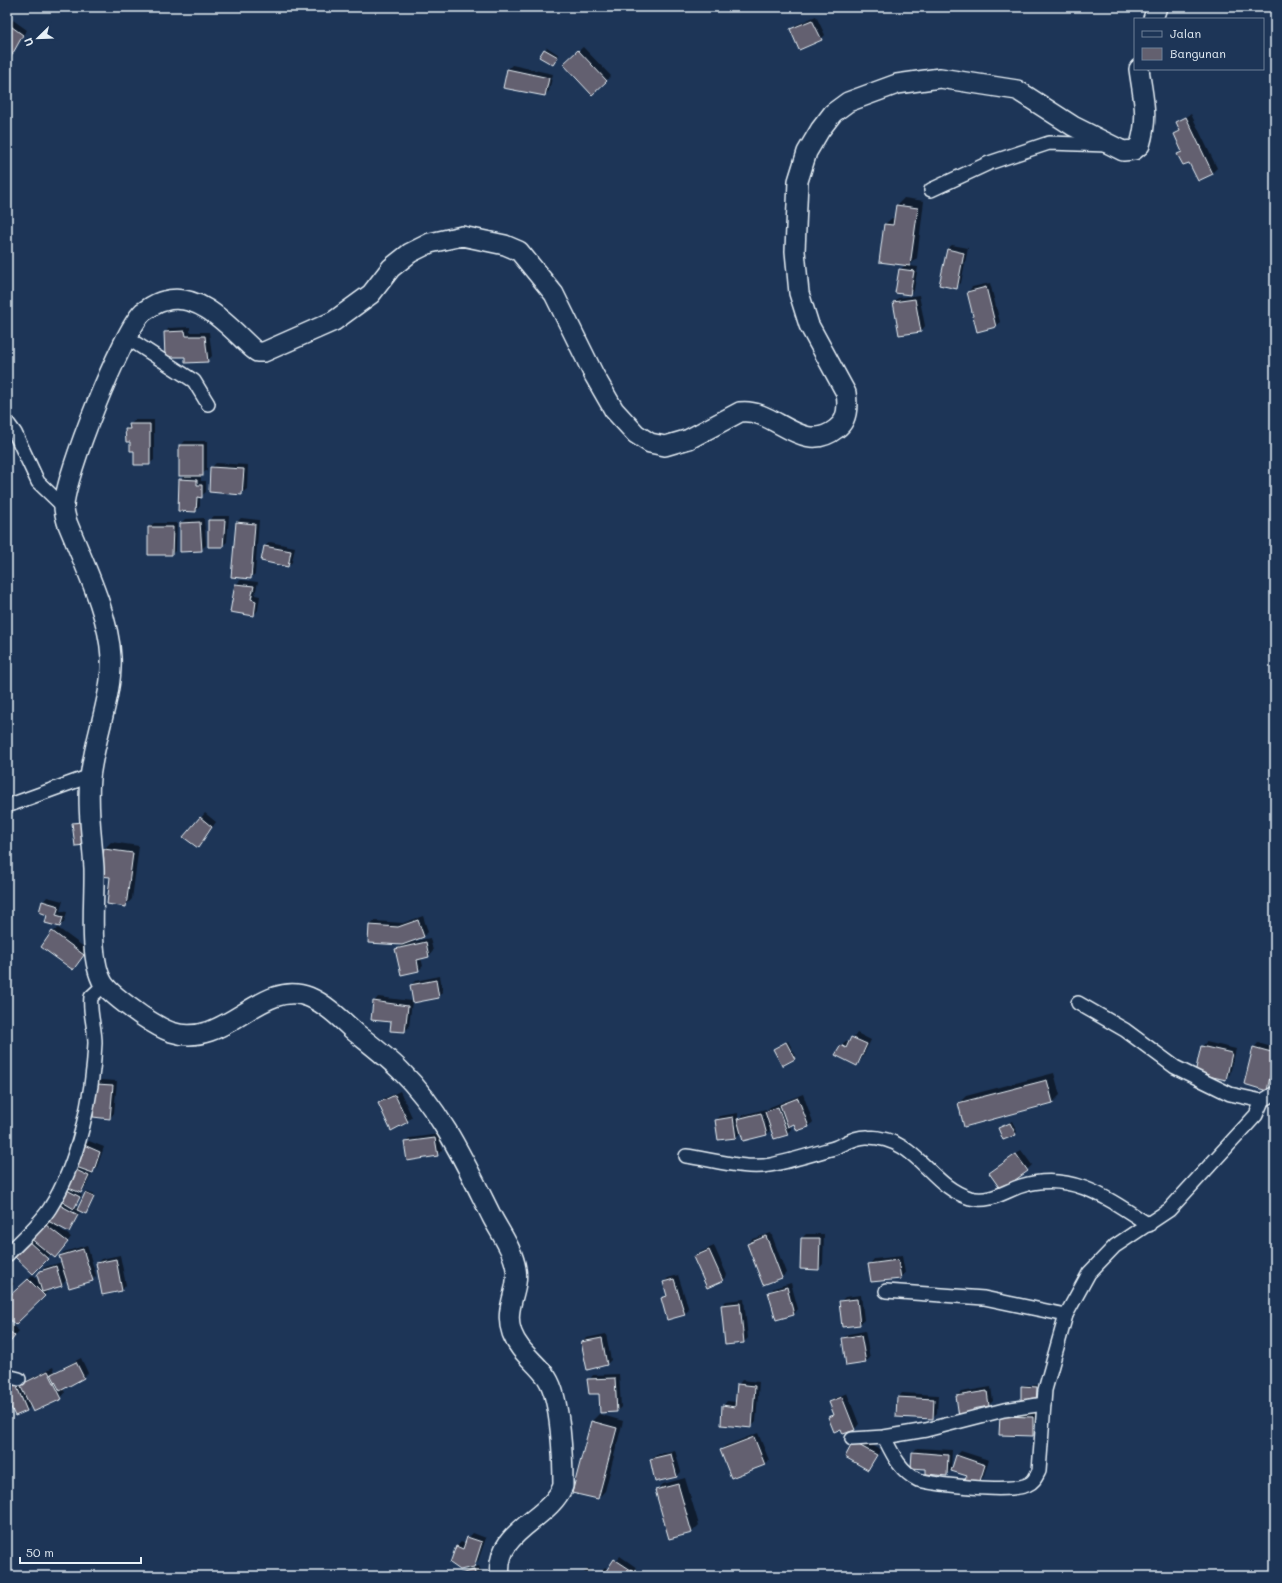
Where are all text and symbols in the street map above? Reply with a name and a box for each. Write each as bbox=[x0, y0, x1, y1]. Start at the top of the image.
north arrow bbox=[18, 18, 58, 58]
legend bbox=[1134, 18, 1264, 70]
text: Jalan bbox=[1170, 25, 1201, 41]
text: U bbox=[20, 36, 37, 49]
text: Bangunan bbox=[1170, 45, 1226, 61]
scale bar bbox=[20, 1539, 141, 1565]
text: 50 m bbox=[26, 1544, 54, 1560]

